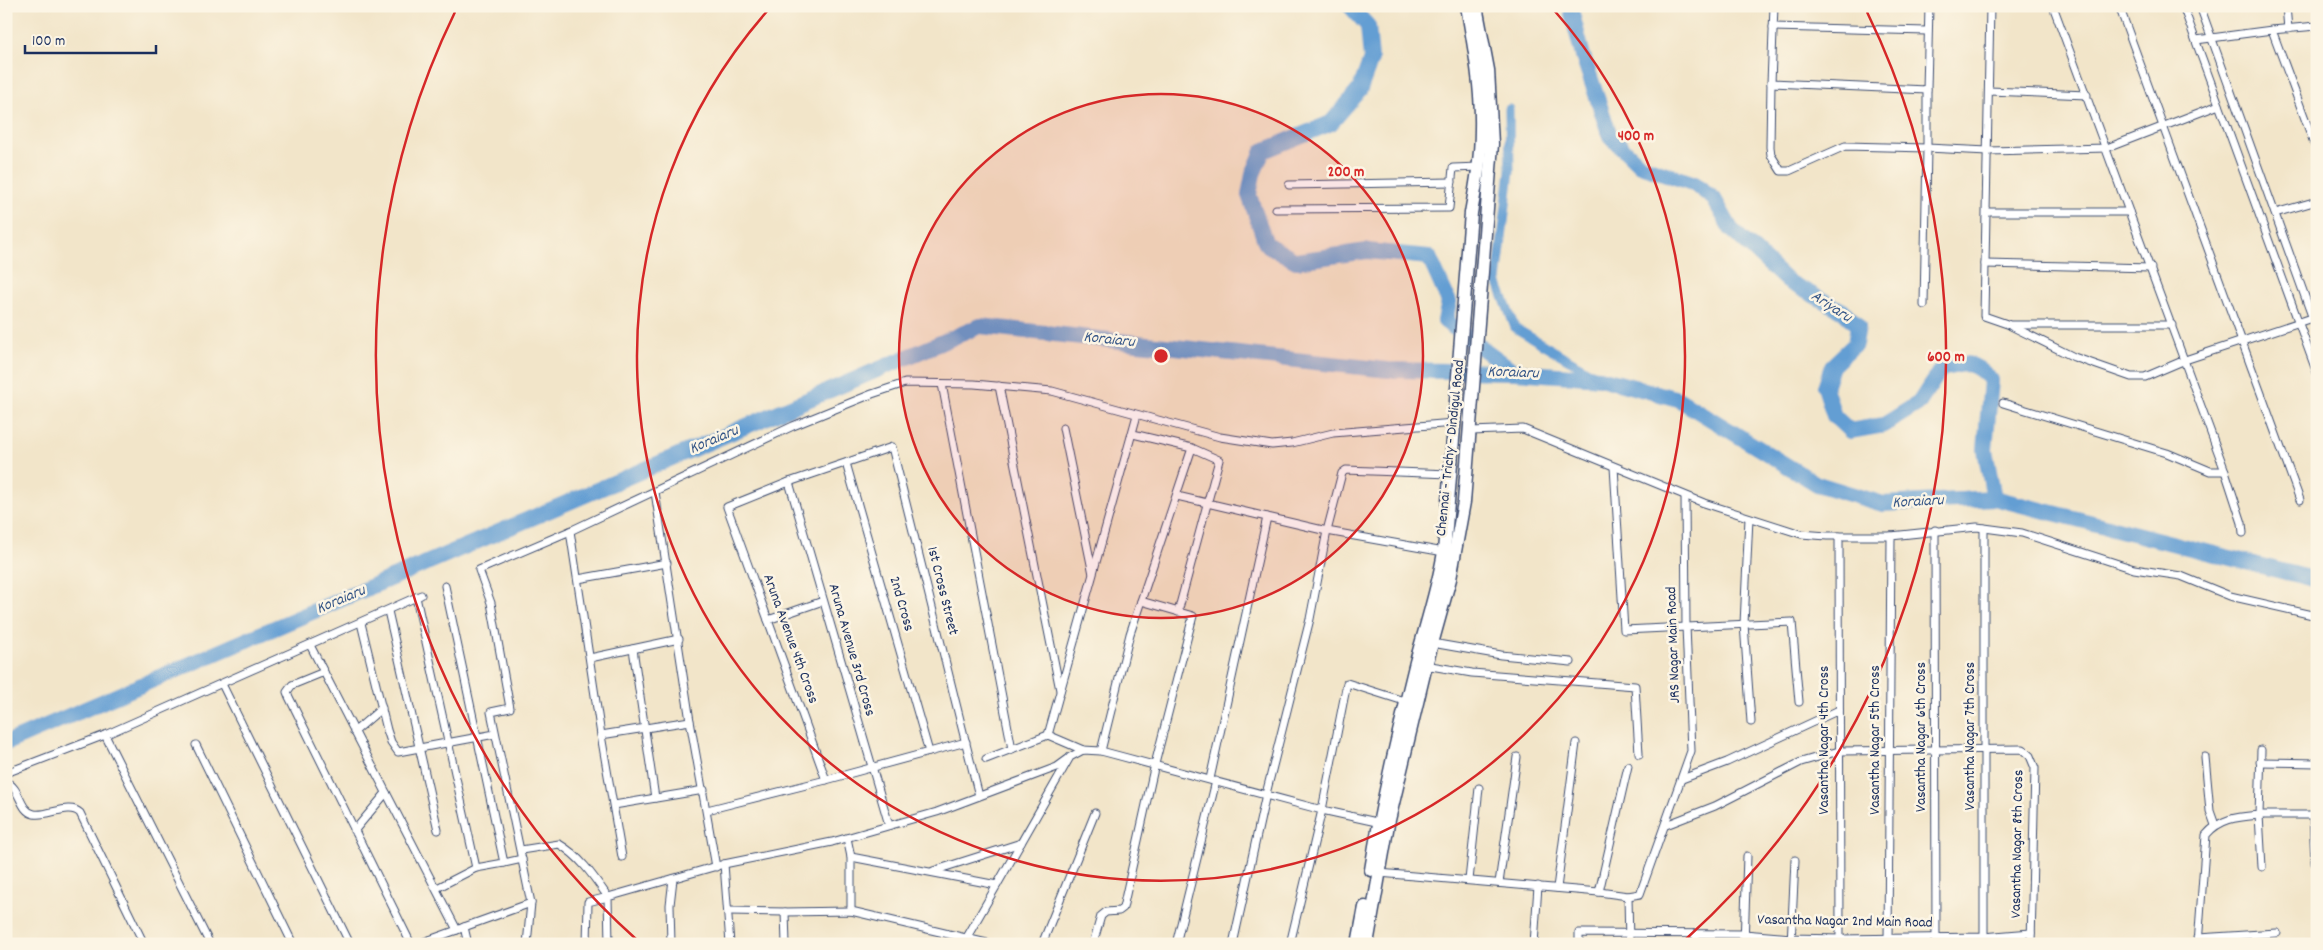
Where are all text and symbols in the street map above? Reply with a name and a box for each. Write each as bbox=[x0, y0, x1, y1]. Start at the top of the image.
scale bar bbox=[25, 22, 156, 54]
text: 100 m bbox=[32, 31, 65, 53]
text: 400 m bbox=[1618, 126, 1654, 148]
text: 200 m bbox=[1328, 162, 1364, 184]
water label: Ariyaru bbox=[1806, 285, 1857, 329]
water label: Koraiaru bbox=[1082, 326, 1137, 354]
centre of rings bbox=[1152, 347, 1170, 365]
text: 600 m bbox=[1927, 347, 1965, 369]
street label: Chennai - Trichy - Dindigul Road bbox=[1431, 359, 1471, 537]
water label: Koraiaru bbox=[1487, 361, 1540, 385]
water label: Koraiaru bbox=[686, 419, 743, 461]
water label: Koraiaru bbox=[1892, 489, 1945, 515]
street label: 1st Cross Street bbox=[920, 544, 964, 638]
street label: Aruna Avenue 4th Cross bbox=[756, 571, 824, 707]
street label: 2nd Cross bbox=[883, 574, 919, 634]
water label: Koraiaru bbox=[313, 579, 370, 621]
street label: Aruna Avenue 3rd Cross bbox=[822, 581, 880, 719]
street label: JRS Nagar Main Road bbox=[1661, 586, 1687, 704]
street label: Vasantha Nagar 6th Cross bbox=[1911, 662, 1933, 812]
street label: Vasantha Nagar 7th Cross bbox=[1960, 662, 1982, 810]
street label: Vasantha Nagar 5th Cross bbox=[1865, 665, 1887, 815]
street label: Vasantha Nagar 4th Cross bbox=[1814, 666, 1836, 814]
street label: Vasantha Nagar 8th Cross bbox=[2006, 770, 2030, 918]
street label: Vasantha Nagar 2nd Main Road bbox=[1757, 909, 1933, 935]

